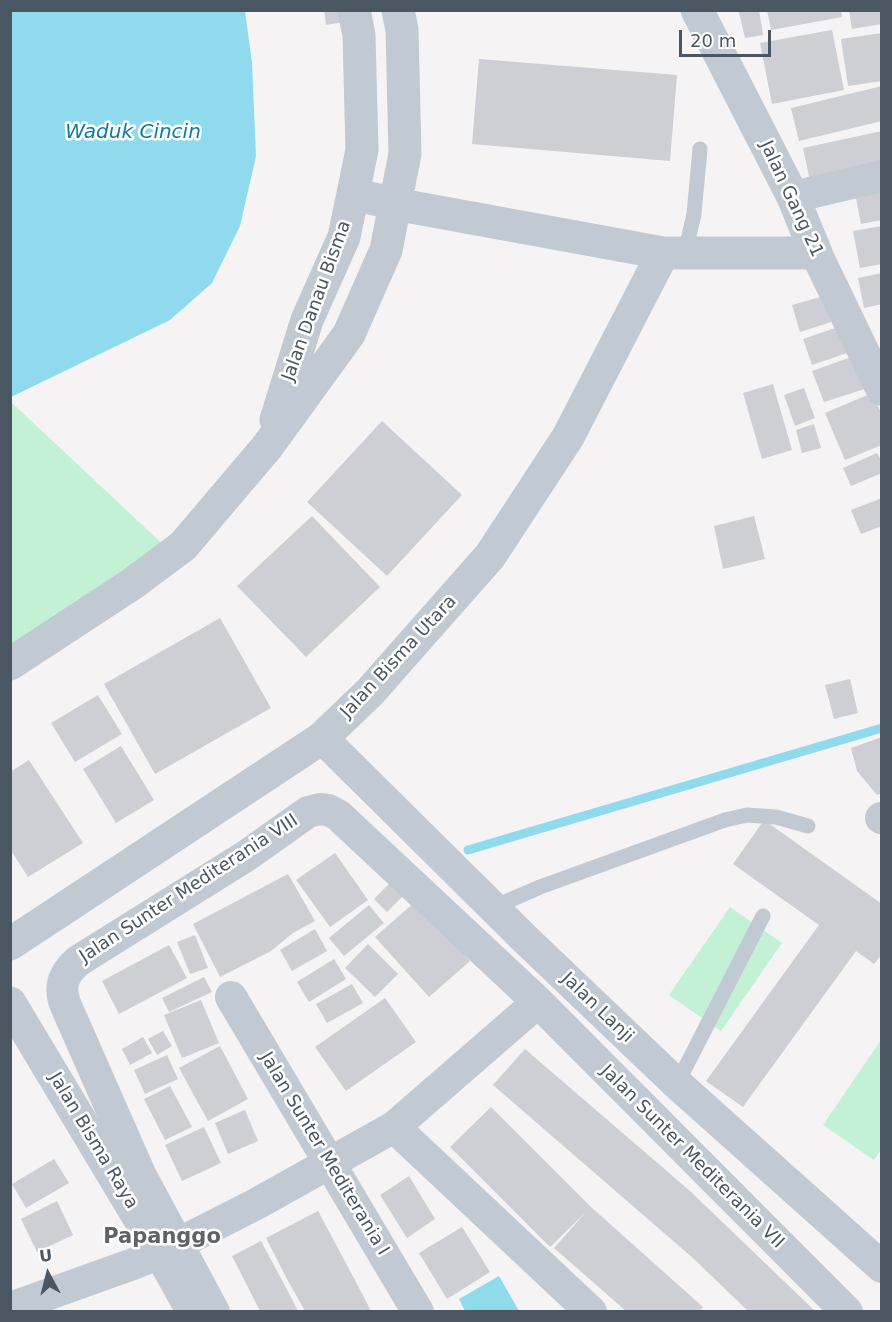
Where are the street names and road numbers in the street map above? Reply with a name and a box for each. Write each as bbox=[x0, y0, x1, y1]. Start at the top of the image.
street label: Jalan Gang 21 bbox=[755, 137, 827, 261]
street label: Jalan Danau Bisma bbox=[278, 218, 356, 384]
street label: Jalan Bisma Utara bbox=[336, 591, 462, 723]
street label: Jalan Sunter Mediterania VIII bbox=[76, 810, 302, 968]
street label: Jalan Lanji bbox=[556, 968, 638, 1048]
street label: Jalan Sunter Mediterania I bbox=[255, 1049, 393, 1259]
street label: Jalan Sunter Mediterania VII bbox=[596, 1061, 788, 1253]
street label: Jalan Bisma Raya bbox=[44, 1069, 142, 1213]

